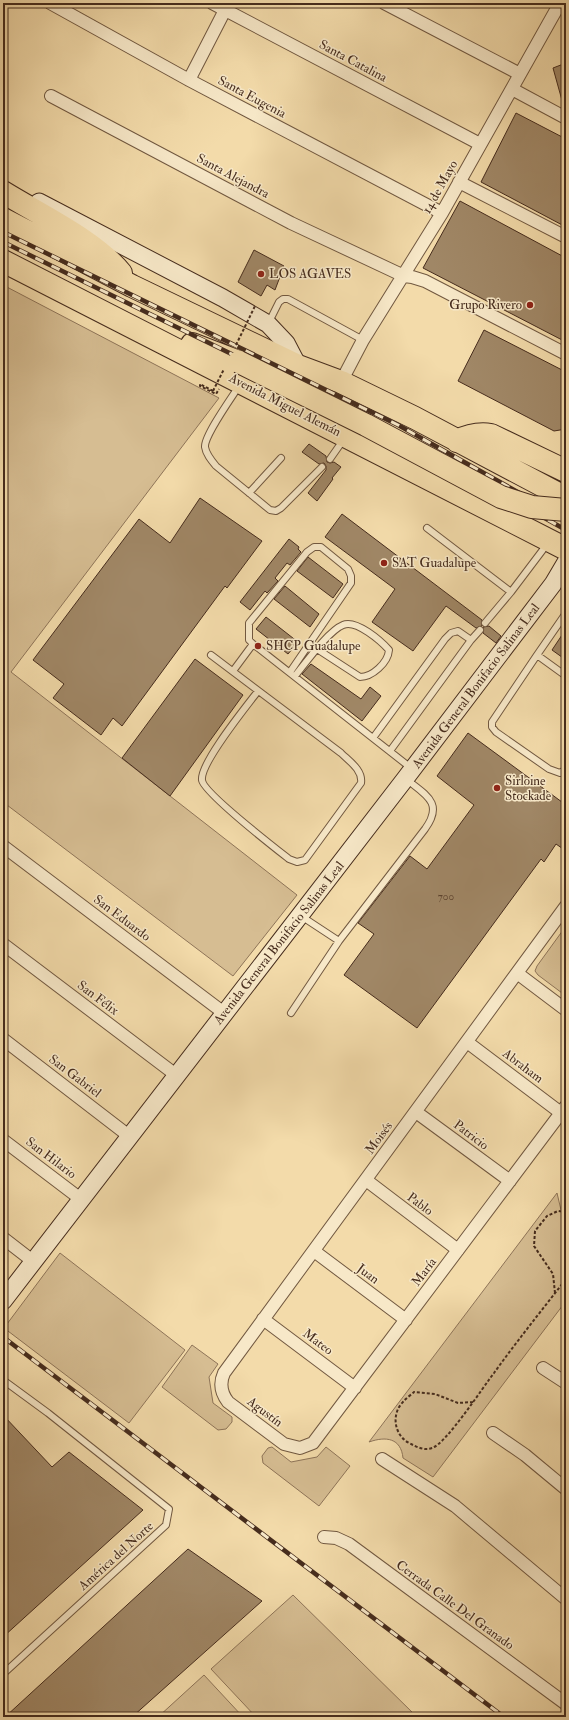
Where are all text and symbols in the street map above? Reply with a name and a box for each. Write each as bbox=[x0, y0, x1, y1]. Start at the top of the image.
street label: Santa Catalina bbox=[316, 36, 390, 86]
street label: Santa Eugenia bbox=[215, 72, 289, 122]
street label: Santa Alejandra bbox=[194, 150, 273, 202]
street label: 14 de Mayo bbox=[419, 158, 462, 217]
place label: LOS AGAVES bbox=[269, 266, 351, 282]
marker: LOS AGAVES bbox=[256, 269, 266, 279]
place label: Grupo Rivero bbox=[449, 297, 522, 314]
marker: Grupo Rivero bbox=[525, 300, 535, 310]
street label: Avenida Miguel Alemán bbox=[226, 369, 344, 440]
place label: SAT Guadalupe bbox=[392, 555, 477, 572]
marker: SAT Guadalupe bbox=[379, 558, 389, 568]
street label: Avenida General Bonifacio Salinas Leal bbox=[408, 600, 544, 772]
place label: SHCP Guadalupe bbox=[266, 638, 361, 655]
marker: SHCP Guadalupe bbox=[253, 641, 263, 651]
place label: Sirloine Stockade bbox=[505, 773, 552, 804]
marker: Sirloine Stockade bbox=[492, 783, 502, 793]
street label: Avenida General Bonifacio Salinas Leal bbox=[210, 858, 348, 1028]
house number: 700 bbox=[438, 890, 455, 903]
street label: San Eduardo bbox=[90, 891, 154, 945]
street label: San Félix bbox=[74, 977, 122, 1019]
street label: Abraham bbox=[499, 1045, 547, 1087]
street label: San Gabriel bbox=[46, 1051, 105, 1101]
street label: Patricio bbox=[450, 1117, 492, 1153]
street label: Moisés bbox=[362, 1118, 396, 1157]
street label: San Hilario bbox=[23, 1134, 79, 1182]
street label: Pablo bbox=[404, 1189, 436, 1219]
street label: María bbox=[408, 1254, 440, 1289]
street label: Juan bbox=[353, 1260, 383, 1288]
street label: Mateo bbox=[300, 1325, 336, 1359]
street label: Agustín bbox=[243, 1393, 286, 1431]
street label: América del Norte bbox=[74, 1518, 157, 1594]
street label: Cerrada Calle Del Granado bbox=[393, 1557, 517, 1653]

